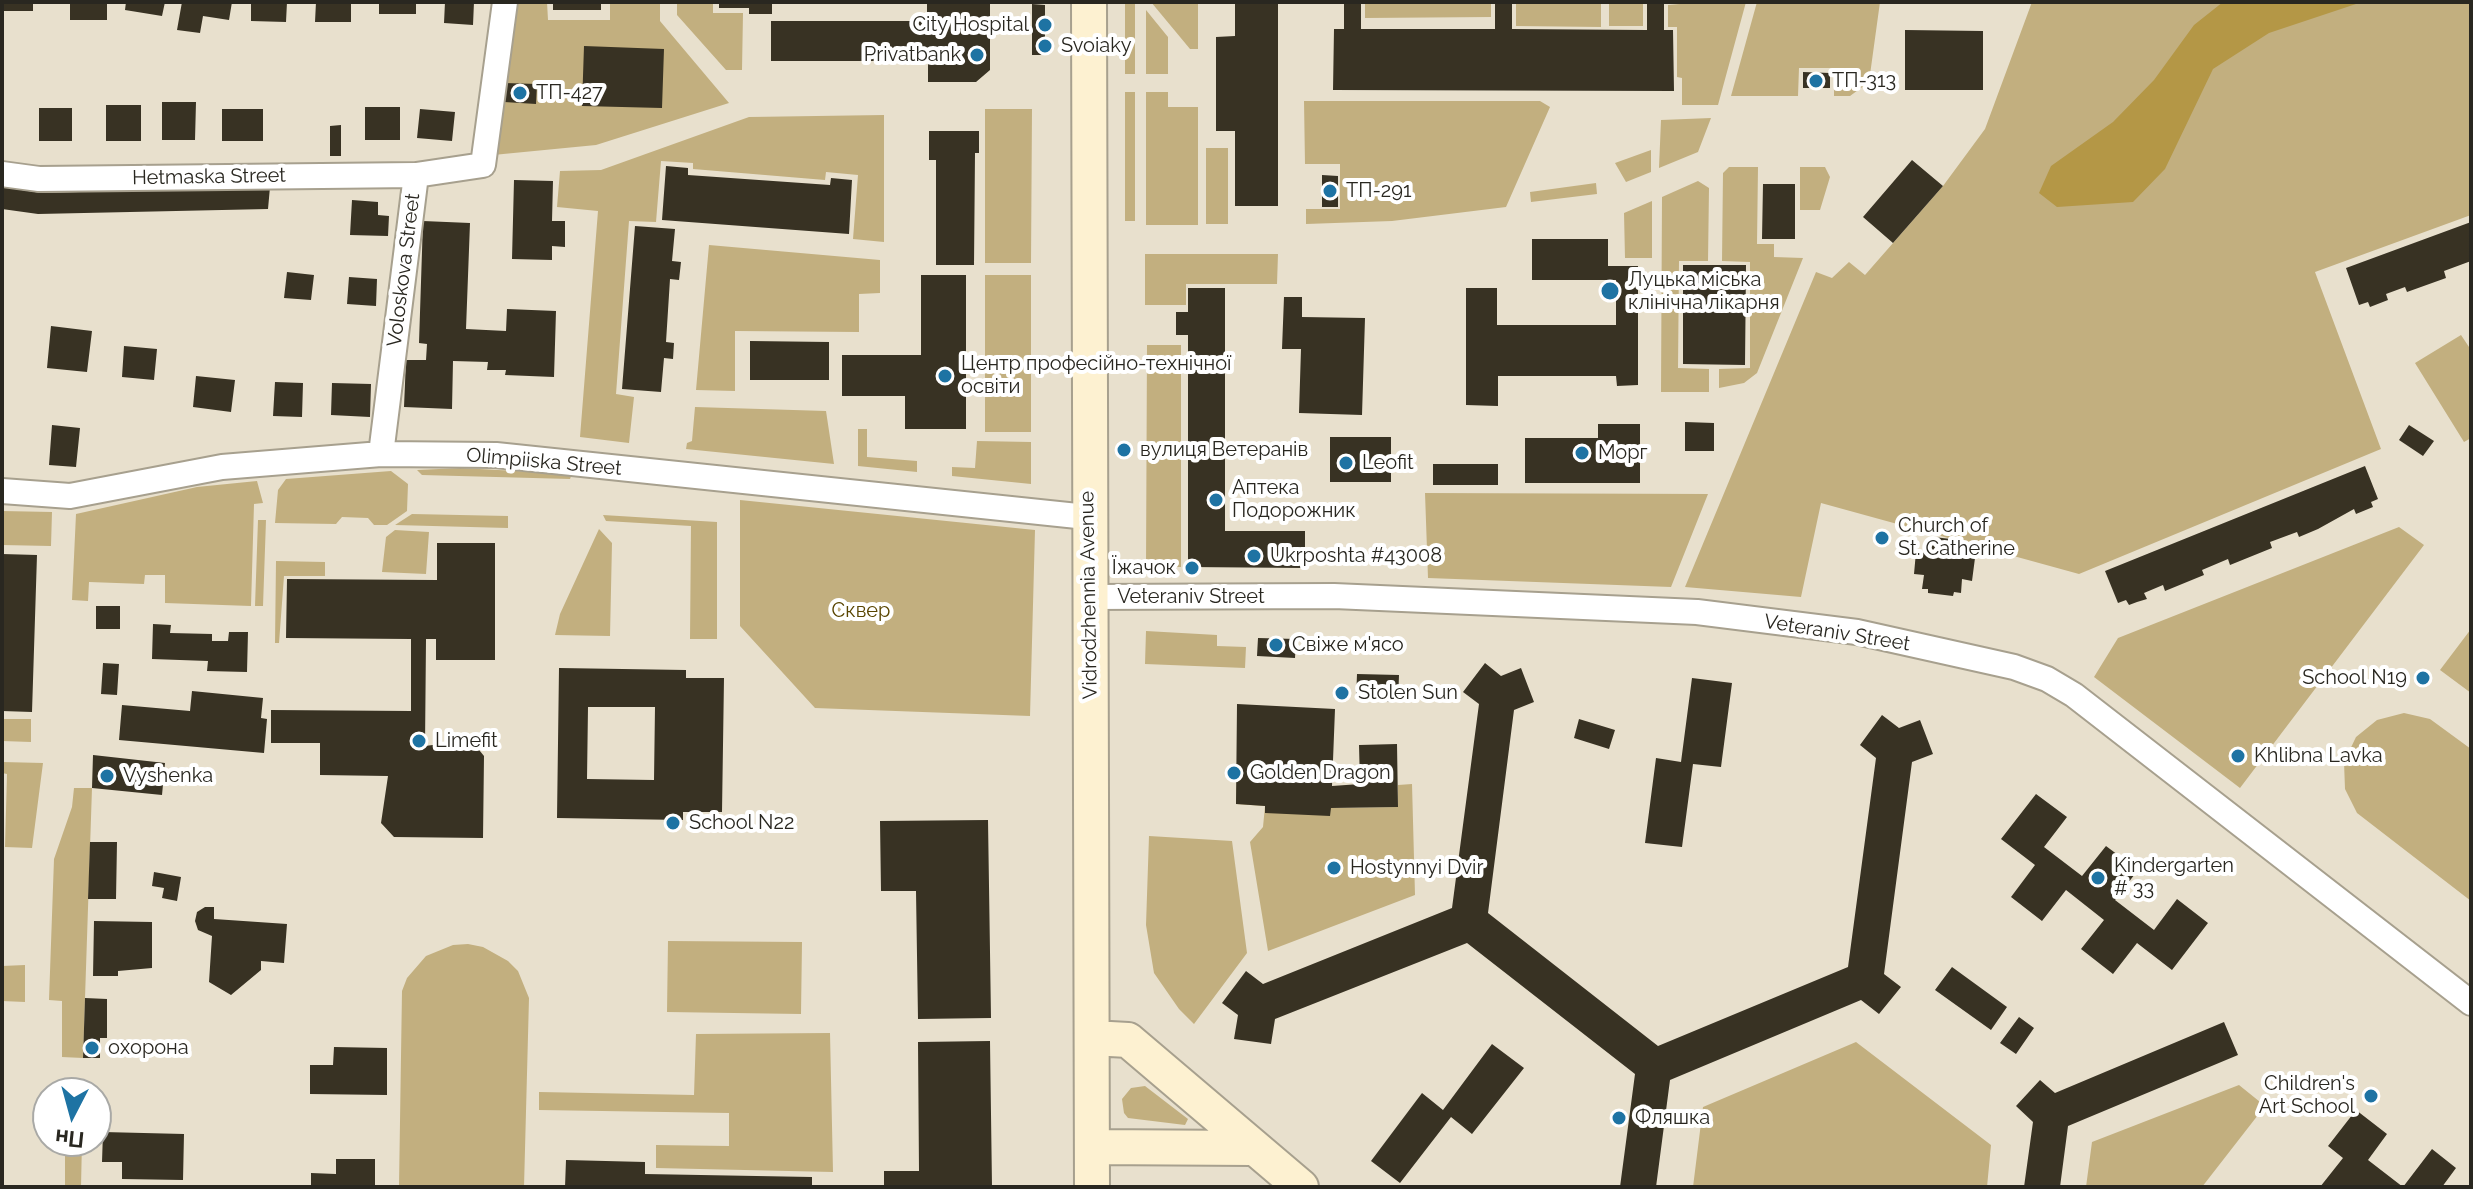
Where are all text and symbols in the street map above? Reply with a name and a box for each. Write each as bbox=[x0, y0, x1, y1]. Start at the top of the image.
place label: City Hospital bbox=[912, 13, 1029, 37]
marker: City Hospital bbox=[1036, 16, 1054, 34]
place label: Svoiaky bbox=[1061, 34, 1132, 58]
marker: Svoiaky bbox=[1036, 37, 1054, 55]
place label: Privatbank bbox=[864, 43, 961, 67]
marker: Privatbank bbox=[968, 46, 986, 64]
place label: ТП-313 bbox=[1832, 69, 1896, 93]
marker: ТП-313 bbox=[1807, 72, 1825, 90]
place label: ТП-427 bbox=[536, 81, 603, 105]
marker: ТП-427 bbox=[511, 84, 529, 102]
street label: Hetmaska Street bbox=[132, 164, 286, 190]
place label: ТП-291 bbox=[1346, 179, 1412, 203]
marker: ТП-291 bbox=[1321, 182, 1339, 200]
street label: Voloskova Street bbox=[383, 192, 425, 348]
place label: Луцька міська клінічна лікарня bbox=[1628, 268, 1779, 315]
marker: Луцька міська клінічна лікарня bbox=[1599, 280, 1621, 302]
place label: Центр професійно-технічної освіти bbox=[961, 352, 1231, 399]
marker: Центр професійно-технічної освіти bbox=[936, 367, 954, 385]
place label: вулиця Ветеранів bbox=[1140, 438, 1308, 462]
marker: вулиця Ветеранів bbox=[1115, 441, 1133, 459]
place label: Морг bbox=[1598, 441, 1648, 465]
street label: Olimpiiska Street bbox=[465, 443, 623, 481]
marker: Морг bbox=[1573, 444, 1591, 462]
place label: Leofit bbox=[1362, 451, 1414, 475]
marker: Leofit bbox=[1337, 454, 1355, 472]
place label: Аптека Подорожник bbox=[1232, 476, 1356, 523]
street label: Vidrodzhennia Avenue bbox=[1075, 491, 1103, 699]
marker: Аптека Подорожник bbox=[1207, 491, 1225, 509]
place label: Church of St. Catherine bbox=[1898, 514, 2015, 561]
marker: Church of St. Catherine bbox=[1873, 529, 1891, 547]
place label: Ukrposhta #43008 bbox=[1270, 544, 1442, 568]
marker: Ukrposhta #43008 bbox=[1245, 547, 1263, 565]
place label: Їжачок bbox=[1112, 556, 1176, 580]
marker: Їжачок bbox=[1183, 559, 1201, 577]
street label: Veteraniv Street bbox=[1117, 585, 1265, 609]
park label: Сквер bbox=[832, 599, 890, 623]
street label: Veteraniv Street bbox=[1762, 610, 1912, 656]
place label: Свіже м'ясо bbox=[1292, 633, 1404, 657]
marker: Свіже м'ясо bbox=[1267, 636, 1285, 654]
place label: School N19 bbox=[2302, 666, 2407, 690]
marker: School N19 bbox=[2414, 669, 2432, 687]
place label: Stolen Sun bbox=[1358, 681, 1458, 705]
marker: Stolen Sun bbox=[1333, 684, 1351, 702]
place label: Limefit bbox=[435, 729, 498, 753]
marker: Limefit bbox=[410, 732, 428, 750]
place label: Khlibna Lavka bbox=[2254, 744, 2383, 768]
marker: Khlibna Lavka bbox=[2229, 747, 2247, 765]
place label: Golden Dragon bbox=[1250, 761, 1391, 785]
place label: Vyshenka bbox=[123, 764, 213, 788]
marker: Golden Dragon bbox=[1225, 764, 1243, 782]
marker: Vyshenka bbox=[98, 767, 116, 785]
place label: School N22 bbox=[689, 811, 794, 835]
marker: School N22 bbox=[664, 814, 682, 832]
place label: Kindergarten # 33 bbox=[2114, 854, 2234, 901]
place label: Hostynnyi Dvir bbox=[1350, 856, 1483, 880]
marker: Hostynnyi Dvir bbox=[1325, 859, 1343, 877]
marker: Kindergarten # 33 bbox=[2089, 869, 2107, 887]
place label: охорона bbox=[108, 1036, 189, 1060]
marker: охорона bbox=[83, 1039, 101, 1057]
place label: Children's Art School bbox=[2259, 1072, 2355, 1119]
north arrow bbox=[32, 1077, 112, 1157]
marker: Children's Art School bbox=[2362, 1087, 2380, 1105]
place label: Фляшка bbox=[1635, 1106, 1710, 1130]
marker: Фляшка bbox=[1610, 1109, 1628, 1127]
text: Пн bbox=[54, 1124, 86, 1153]

